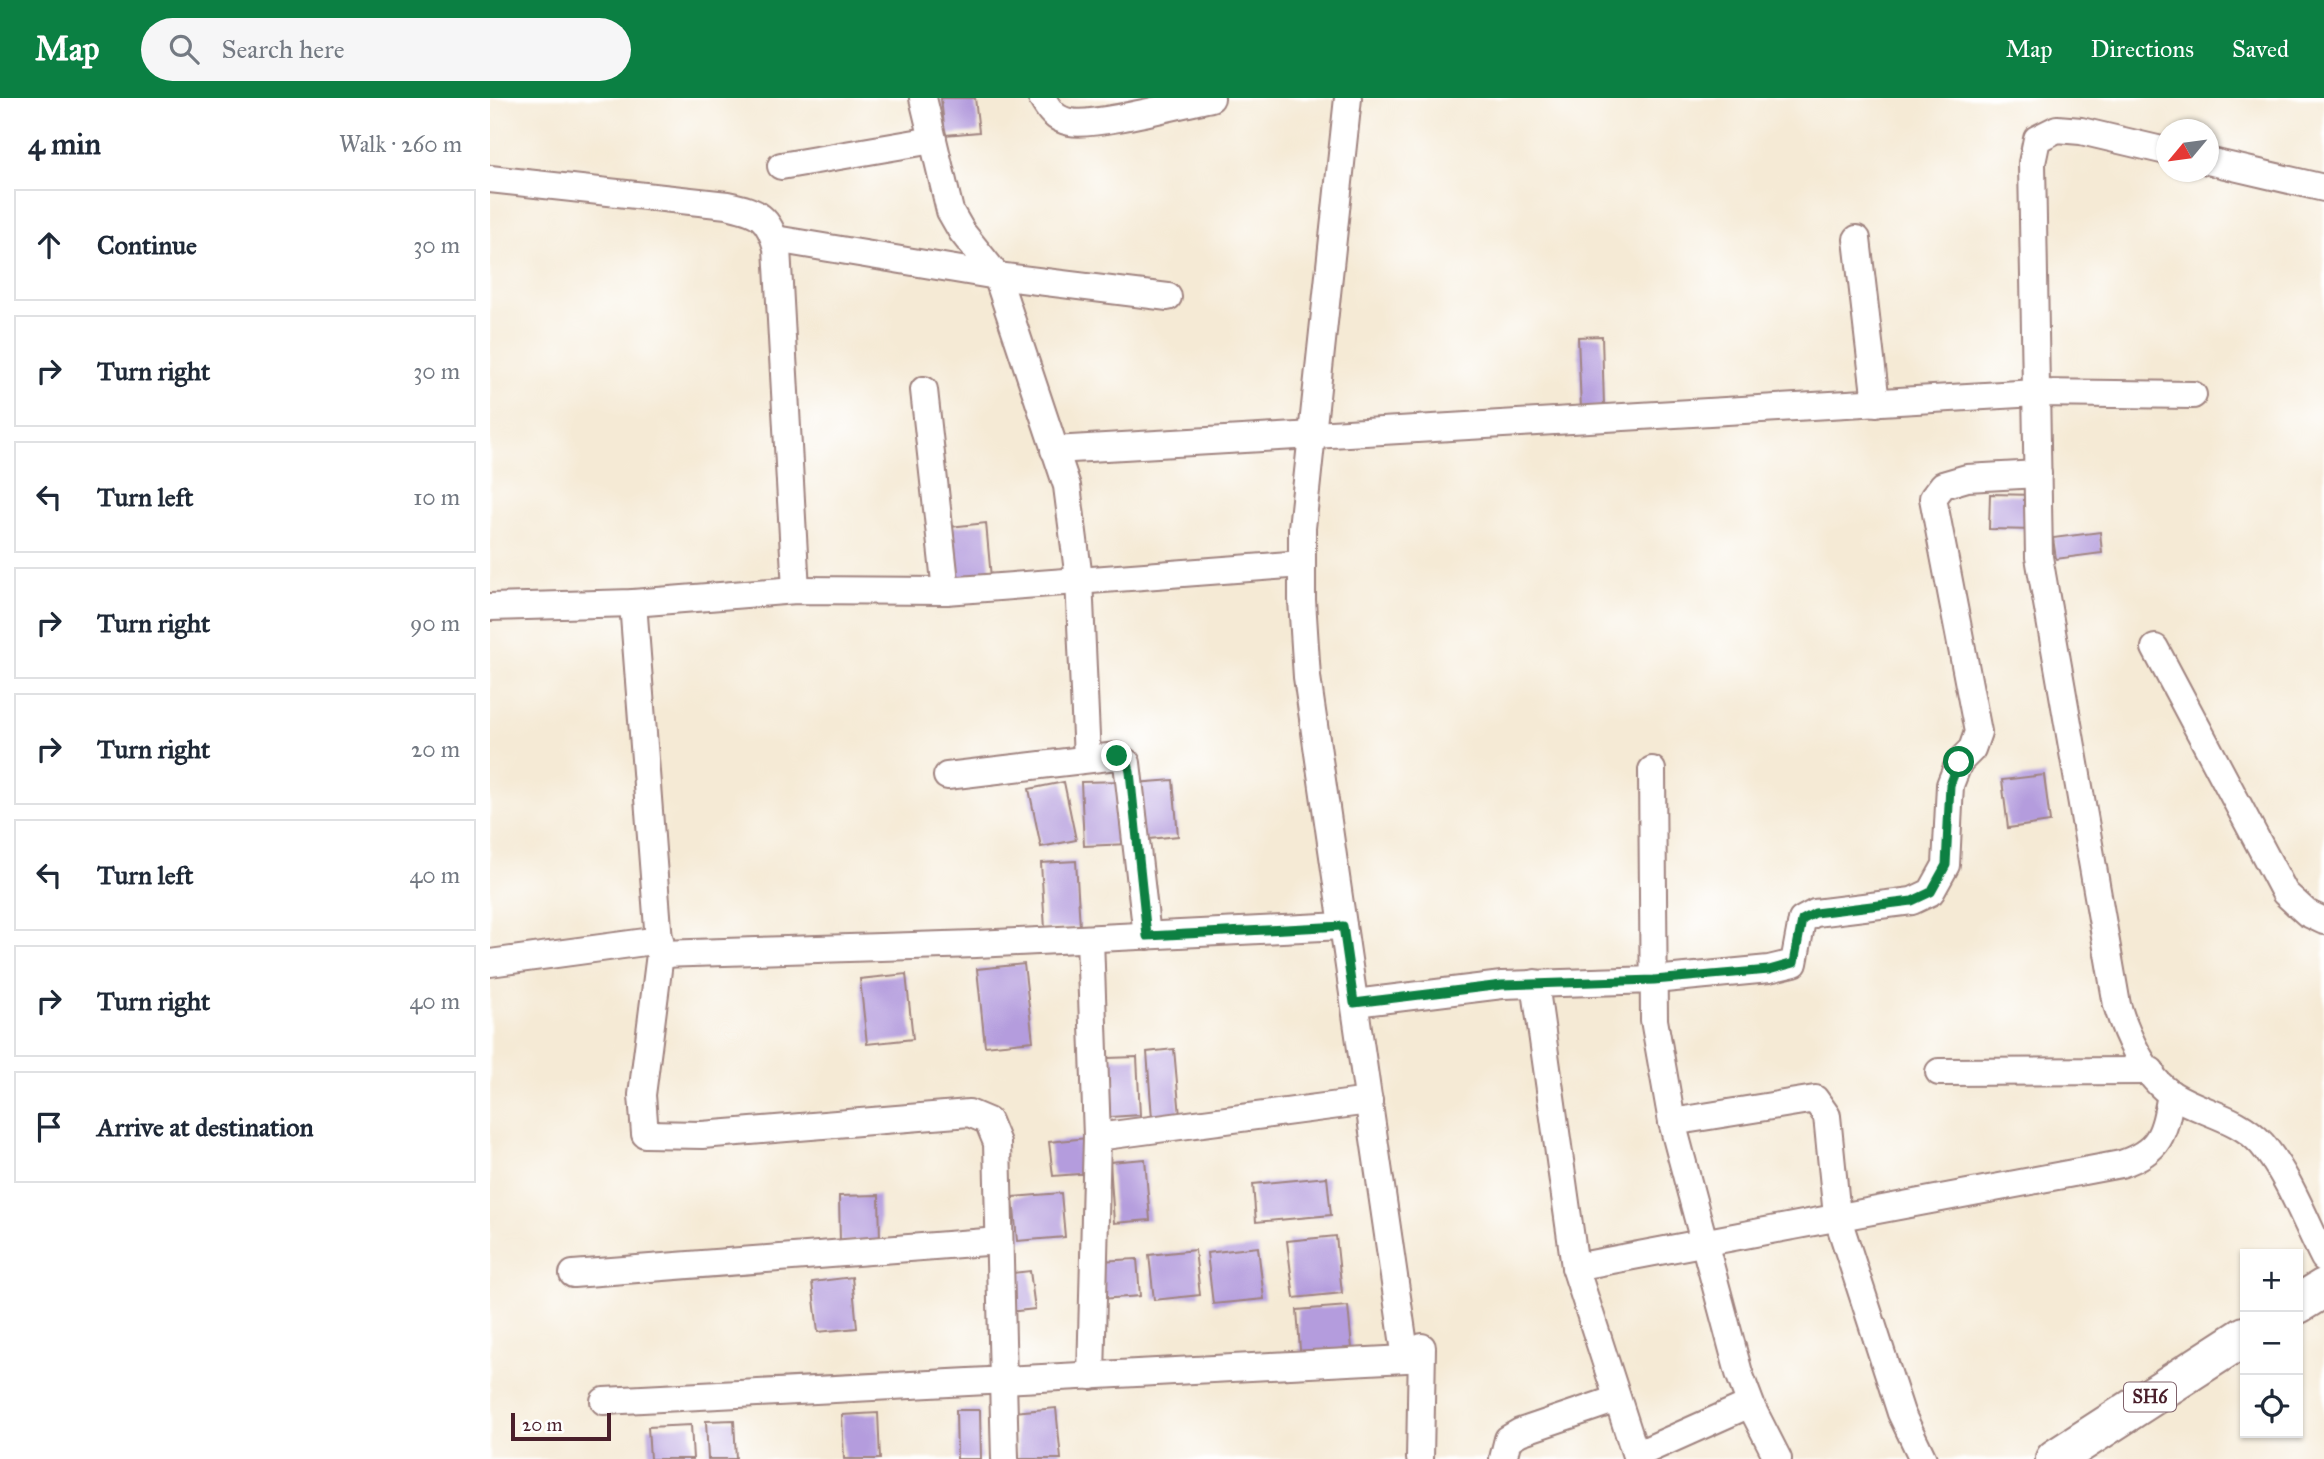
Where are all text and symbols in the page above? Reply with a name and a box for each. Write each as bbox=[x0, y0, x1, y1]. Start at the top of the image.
search box bbox=[141, 18, 631, 81]
text: Map bbox=[35, 29, 99, 69]
icon: search bbox=[165, 30, 203, 68]
text: Search here bbox=[221, 33, 345, 65]
text: Map bbox=[2006, 34, 2053, 64]
text: Directions bbox=[2091, 34, 2194, 64]
text: Saved bbox=[2232, 34, 2289, 64]
north arrow bbox=[2156, 119, 2219, 182]
text: 4 min bbox=[28, 126, 101, 162]
text: Walk · 260 m bbox=[339, 130, 462, 158]
icon: ahead bbox=[30, 226, 68, 264]
text: Continue bbox=[97, 229, 197, 261]
text: 30 m bbox=[413, 231, 460, 259]
icon: right bbox=[30, 352, 68, 390]
text: Turn right bbox=[97, 355, 210, 387]
text: 30 m bbox=[413, 357, 460, 385]
icon: left bbox=[30, 478, 68, 516]
text: Turn left bbox=[97, 481, 193, 513]
text: 10 m bbox=[413, 483, 460, 511]
icon: right bbox=[30, 604, 68, 642]
text: Turn right bbox=[97, 607, 210, 639]
text: 90 m bbox=[410, 609, 460, 637]
icon: right bbox=[30, 730, 68, 768]
text: Turn right bbox=[97, 733, 210, 765]
text: 20 m bbox=[411, 735, 460, 763]
route end bbox=[1101, 740, 1132, 771]
route start bbox=[1943, 746, 1974, 777]
icon: left bbox=[30, 856, 68, 894]
text: Turn left bbox=[97, 859, 193, 891]
text: 40 m bbox=[410, 861, 460, 889]
icon: right bbox=[30, 982, 68, 1020]
text: Turn right bbox=[97, 985, 210, 1017]
text: 40 m bbox=[410, 987, 460, 1015]
icon: arrive bbox=[30, 1108, 68, 1146]
text: Arrive at destination bbox=[97, 1111, 314, 1143]
map controls bbox=[2240, 1249, 2303, 1438]
button: + bbox=[2240, 1249, 2303, 1312]
button: − bbox=[2240, 1312, 2303, 1375]
button: locate bbox=[2240, 1375, 2303, 1438]
road number: SH6 bbox=[2124, 1382, 2176, 1412]
scale bar bbox=[511, 1410, 611, 1442]
text: 20 m bbox=[522, 1413, 563, 1436]

